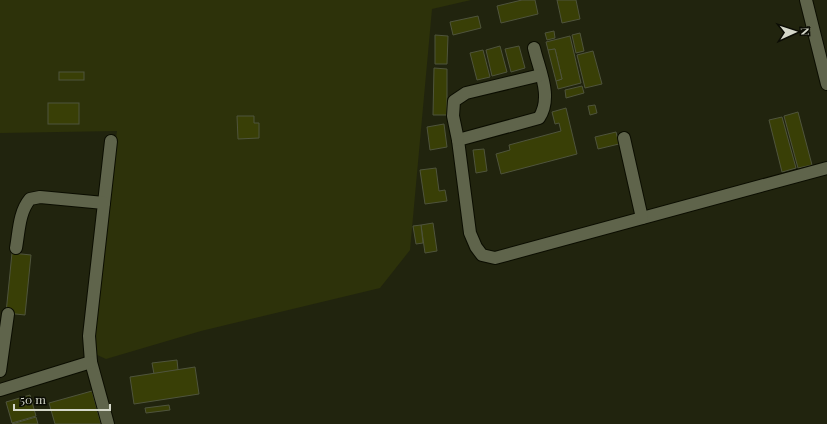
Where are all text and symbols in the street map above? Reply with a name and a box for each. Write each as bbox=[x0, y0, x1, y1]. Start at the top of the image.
north arrow bbox=[775, 12, 815, 52]
text: N bbox=[798, 27, 813, 36]
scale bar bbox=[14, 386, 110, 412]
text: 50 m bbox=[20, 391, 46, 407]

